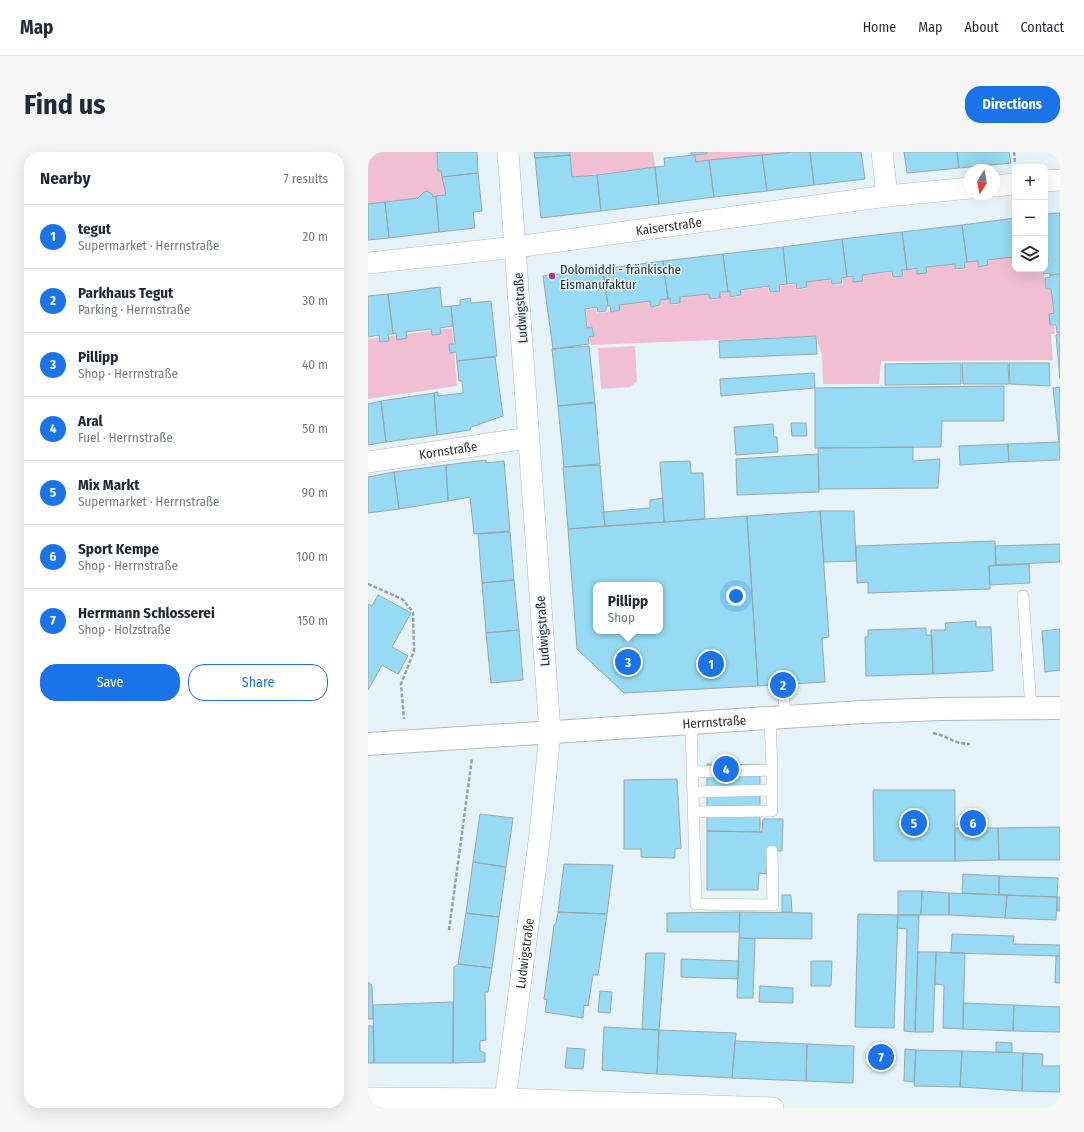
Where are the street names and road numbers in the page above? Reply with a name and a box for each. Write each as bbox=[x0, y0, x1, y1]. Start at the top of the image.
street label: Kaiserstraße bbox=[635, 215, 703, 238]
street label: Ludwigstraße bbox=[511, 272, 530, 344]
street label: Kornstraße bbox=[418, 439, 478, 462]
street label: Ludwigstraße bbox=[533, 595, 552, 667]
street label: Herrnstraße bbox=[682, 713, 747, 732]
street label: Ludwigstraße bbox=[513, 917, 537, 990]

